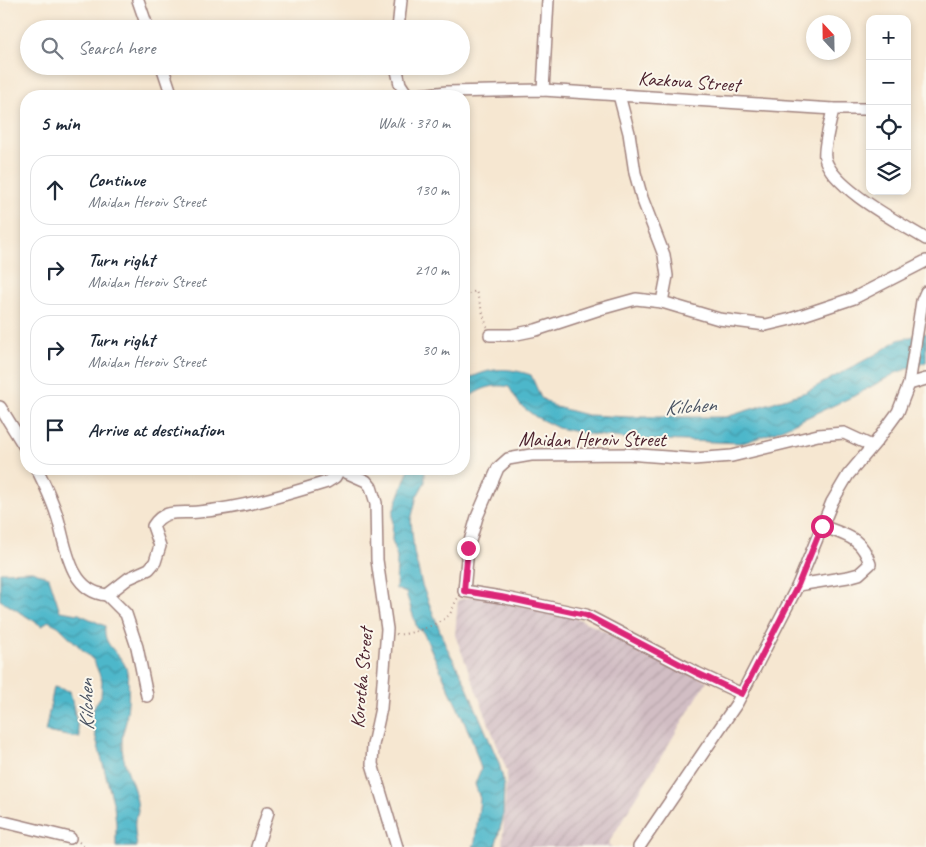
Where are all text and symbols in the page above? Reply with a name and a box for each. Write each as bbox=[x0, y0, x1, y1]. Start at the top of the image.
north arrow bbox=[806, 15, 851, 60]
map controls bbox=[866, 15, 911, 195]
button: + bbox=[866, 15, 911, 60]
search box bbox=[20, 20, 470, 75]
icon: search bbox=[38, 34, 66, 62]
text: Search here bbox=[78, 36, 155, 60]
button: − bbox=[866, 60, 911, 105]
street label: Kazkova Street bbox=[637, 65, 744, 98]
button: locate bbox=[866, 105, 911, 150]
text: 5 min bbox=[40, 110, 80, 136]
text: Walk · 370 m bbox=[378, 113, 450, 133]
button: layers bbox=[866, 150, 911, 195]
text: Continue bbox=[88, 168, 145, 192]
icon: ahead bbox=[41, 176, 69, 204]
text: 130 m bbox=[415, 180, 449, 200]
text: Maidan Heroiv Street bbox=[88, 192, 206, 212]
text: Turn right bbox=[88, 248, 155, 272]
icon: right bbox=[41, 256, 69, 284]
text: 210 m bbox=[415, 260, 449, 280]
text: Maidan Heroiv Street bbox=[88, 272, 206, 292]
text: Turn right bbox=[88, 328, 155, 352]
icon: right bbox=[41, 336, 69, 364]
text: 30 m bbox=[422, 340, 449, 360]
text: Maidan Heroiv Street bbox=[88, 352, 206, 372]
water label: Kilchen bbox=[663, 391, 718, 421]
icon: arrive bbox=[41, 416, 69, 444]
text: Arrive at destination bbox=[88, 418, 224, 442]
street label: Maidan Heroiv Street bbox=[518, 427, 668, 452]
route start bbox=[811, 515, 834, 538]
route end bbox=[457, 537, 480, 560]
street label: Korotka Street bbox=[345, 623, 379, 729]
water label: Kilchen bbox=[73, 678, 99, 731]

